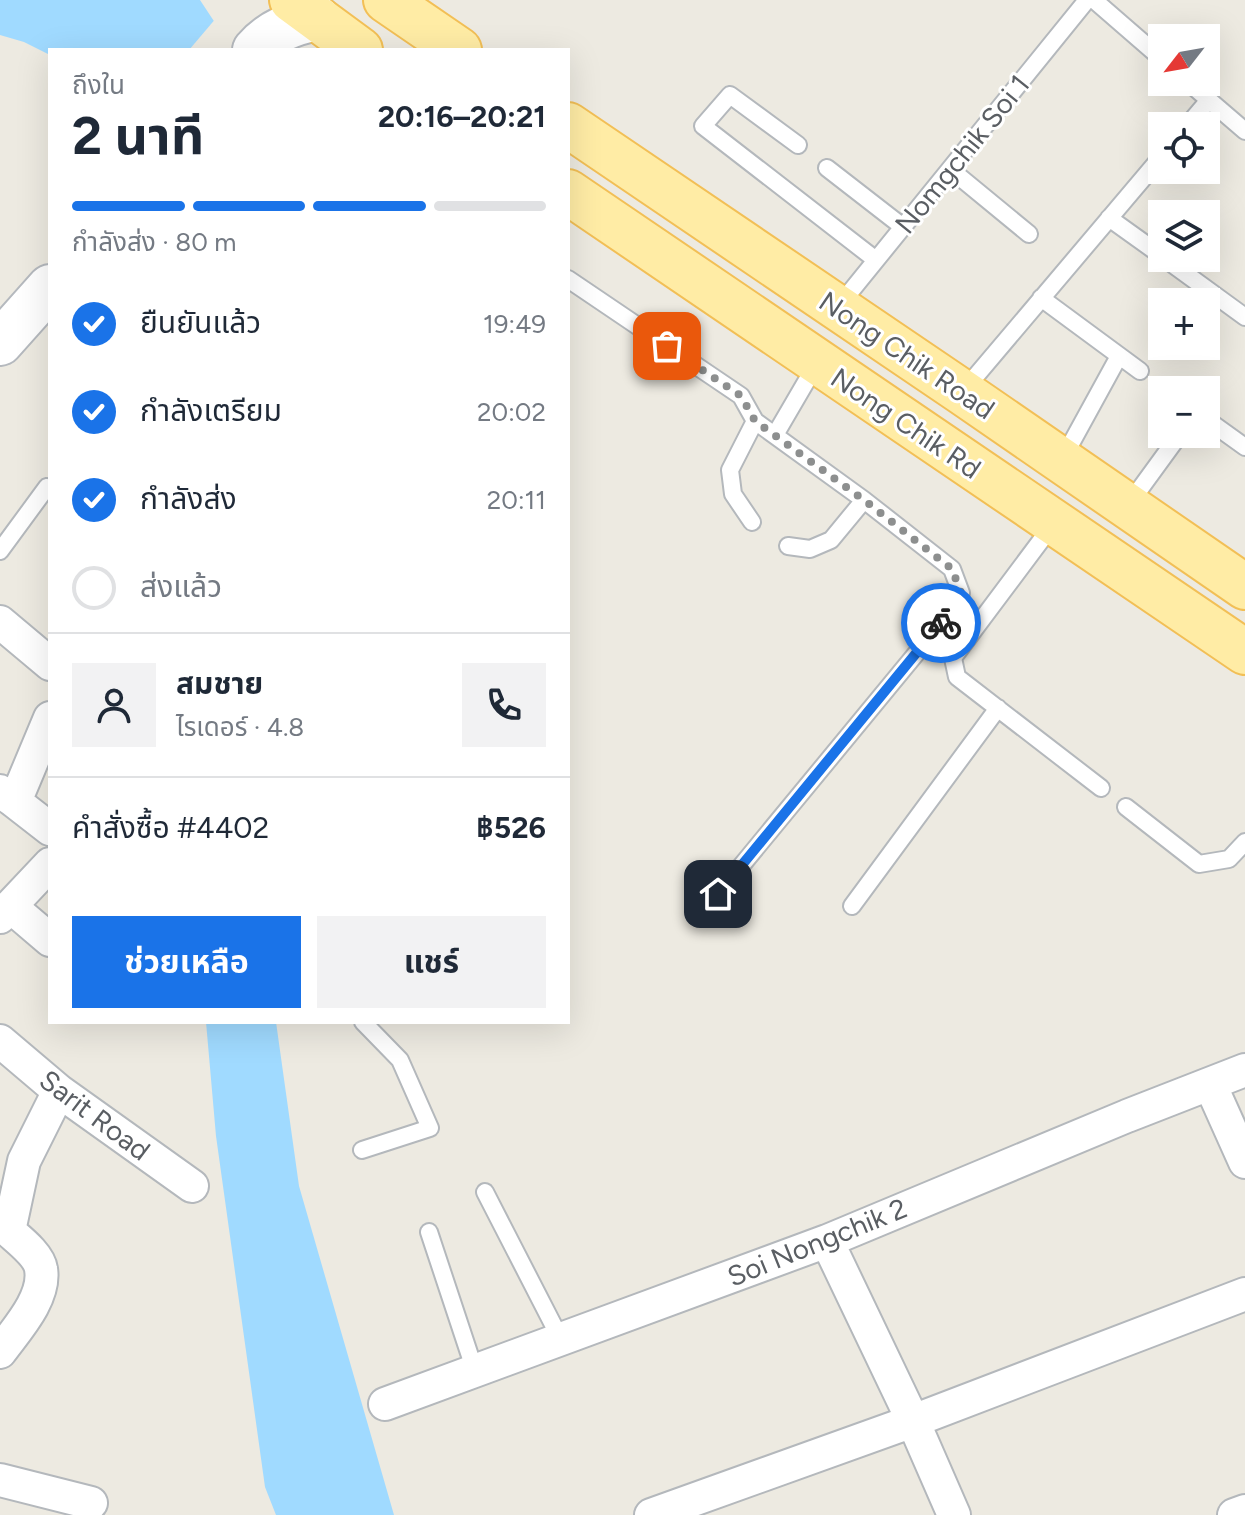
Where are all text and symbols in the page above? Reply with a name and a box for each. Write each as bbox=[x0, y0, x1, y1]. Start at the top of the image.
north arrow bbox=[1148, 24, 1220, 96]
map controls bbox=[1148, 24, 1220, 448]
street label: Nomgchik Soi 1 bbox=[888, 68, 1036, 240]
text: ถึงใน bbox=[72, 69, 125, 101]
text: 20:16–20:21 bbox=[378, 98, 546, 135]
text: 2 นาที bbox=[72, 105, 204, 167]
button: locate bbox=[1148, 112, 1220, 184]
button: layers bbox=[1148, 200, 1220, 272]
text: กำลังส่ง · 80 m bbox=[72, 226, 236, 258]
street label: Nong Chik Road bbox=[813, 284, 1001, 426]
button: + bbox=[1148, 288, 1220, 360]
icon: check bbox=[72, 302, 116, 346]
text: ยืนยันแล้ว bbox=[140, 304, 261, 341]
text: 19:49 bbox=[483, 308, 546, 340]
pin bbox=[633, 312, 701, 380]
icon: bag bbox=[645, 324, 689, 368]
street label: Nong Chik Rd bbox=[825, 360, 987, 486]
button: − bbox=[1148, 376, 1220, 448]
icon: check bbox=[72, 390, 116, 434]
text: กำลังเตรียม bbox=[140, 392, 282, 429]
text: 20:02 bbox=[477, 396, 546, 428]
icon: check bbox=[72, 478, 116, 522]
text: กำลังส่ง bbox=[140, 480, 237, 517]
text: 20:11 bbox=[487, 484, 546, 516]
text: ส่งแล้ว bbox=[140, 568, 222, 605]
courier bbox=[901, 583, 981, 663]
icon: bike bbox=[919, 601, 963, 645]
button: person bbox=[72, 663, 156, 747]
button: phone bbox=[462, 663, 546, 747]
text: สมชาย bbox=[176, 665, 263, 702]
text: ไรเดอร์ · 4.8 bbox=[176, 711, 304, 743]
text: คำสั่งซื้อ #4402 bbox=[72, 809, 269, 846]
text: ฿526 bbox=[476, 809, 546, 846]
pin bbox=[684, 860, 752, 928]
icon: home bbox=[696, 872, 740, 916]
button: ช่วยเหลือ bbox=[72, 916, 301, 1008]
button: แชร์ bbox=[317, 916, 546, 1008]
street label: Sarit Road bbox=[33, 1062, 157, 1168]
street label: Soi Nongchik 2 bbox=[722, 1191, 912, 1293]

